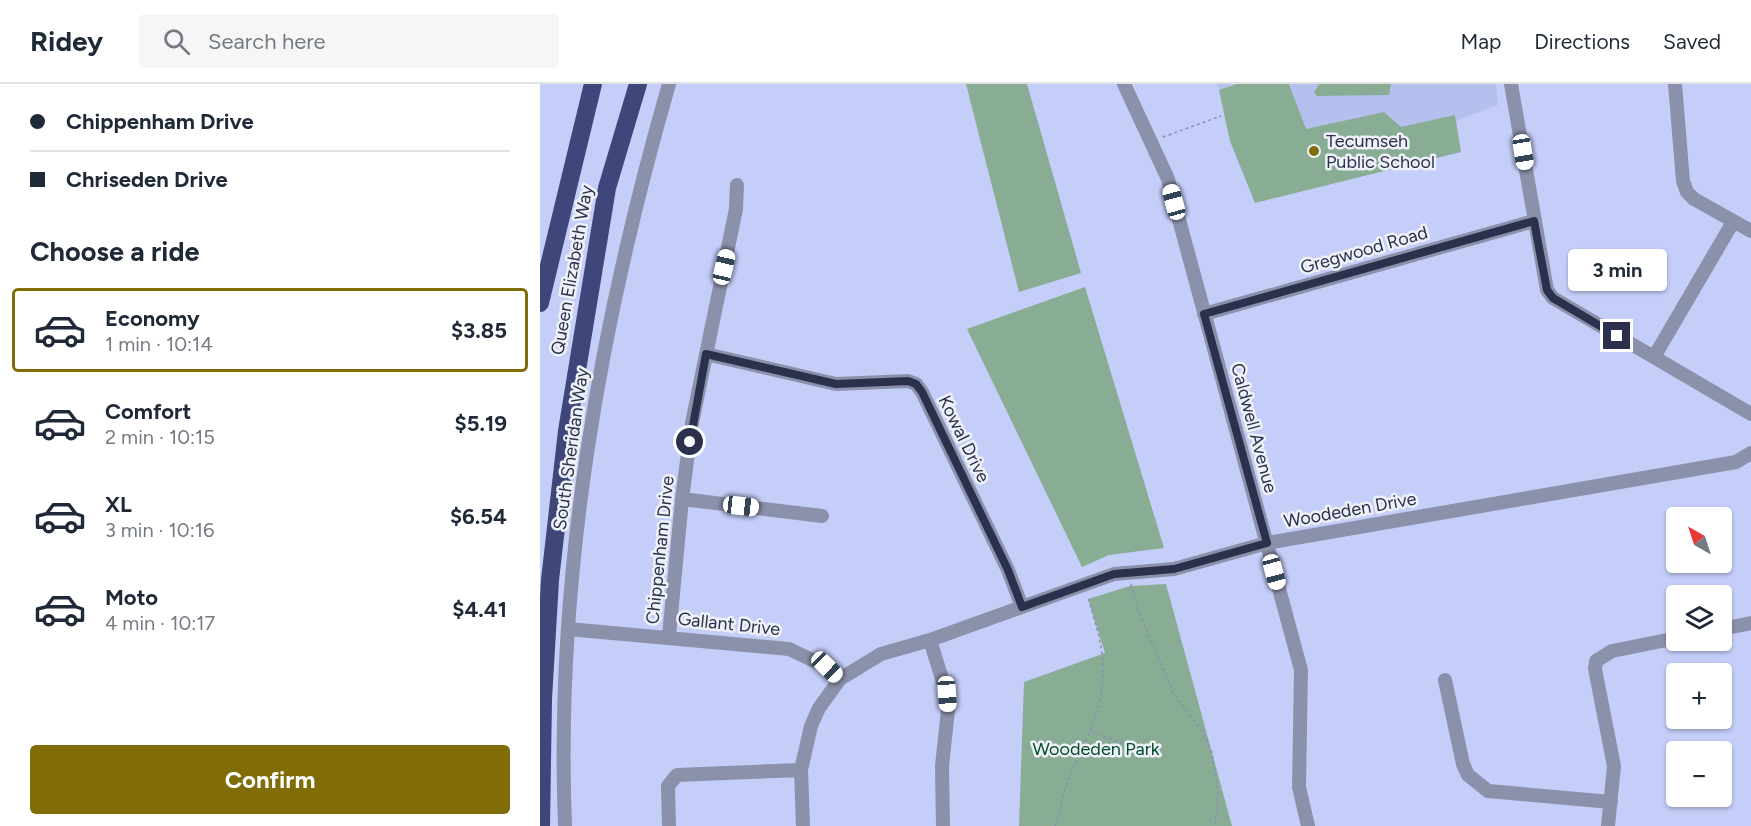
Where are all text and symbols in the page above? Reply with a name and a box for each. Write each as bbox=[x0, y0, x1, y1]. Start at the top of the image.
search box bbox=[139, 14, 559, 68]
text: Ridey bbox=[30, 24, 103, 58]
icon: search bbox=[160, 25, 193, 58]
text: Search here bbox=[208, 28, 326, 55]
text: Map bbox=[1460, 29, 1501, 54]
text: Directions bbox=[1534, 29, 1630, 54]
text: Saved bbox=[1663, 29, 1721, 54]
text: Chippenham Drive bbox=[66, 108, 254, 135]
place label: Tecumseh Public School bbox=[1326, 130, 1435, 173]
car bbox=[1511, 133, 1535, 171]
marker: Tecumseh Public School bbox=[1307, 144, 1321, 158]
text: Chriseden Drive bbox=[66, 166, 228, 193]
car bbox=[1161, 182, 1187, 222]
street label: Queen Elizabeth Way bbox=[546, 183, 598, 356]
street label: Gregwood Road bbox=[1298, 221, 1430, 279]
text: Choose a ride bbox=[30, 235, 199, 268]
car bbox=[711, 247, 737, 287]
callout: 3 min bbox=[1568, 249, 1666, 291]
text: 3 min bbox=[1593, 258, 1642, 282]
icon: car bbox=[33, 303, 87, 357]
text: Economy bbox=[105, 305, 200, 332]
text: $3.85 bbox=[451, 317, 507, 344]
route end bbox=[1603, 322, 1630, 349]
text: 1 min · 10:14 bbox=[105, 332, 213, 356]
street label: Caldwell Avenue bbox=[1226, 361, 1282, 496]
street label: South Sheridan Way bbox=[549, 366, 593, 531]
street label: Kowal Drive bbox=[933, 392, 995, 486]
icon: car bbox=[33, 396, 87, 450]
text: Comfort bbox=[105, 398, 191, 425]
text: $5.19 bbox=[455, 410, 507, 437]
text: 2 min · 10:15 bbox=[105, 425, 215, 449]
route start bbox=[676, 428, 703, 455]
street label: Chippenham Drive bbox=[641, 475, 679, 625]
street label: Woodeden Drive bbox=[1282, 487, 1418, 532]
icon: car bbox=[33, 489, 87, 543]
text: XL bbox=[105, 491, 132, 518]
car bbox=[722, 495, 760, 517]
text: $6.54 bbox=[450, 503, 507, 530]
north arrow bbox=[1666, 507, 1732, 573]
map controls bbox=[1666, 507, 1732, 807]
text: 3 min · 10:16 bbox=[105, 518, 214, 542]
car bbox=[1261, 552, 1287, 592]
icon: car bbox=[33, 582, 87, 636]
text: Moto bbox=[105, 584, 158, 611]
button: layers bbox=[1666, 585, 1732, 651]
text: $4.41 bbox=[452, 596, 507, 623]
street label: Gallant Drive bbox=[677, 608, 781, 640]
text: 4 min · 10:17 bbox=[105, 611, 215, 635]
car bbox=[808, 648, 846, 686]
button: + bbox=[1666, 663, 1732, 729]
car bbox=[937, 675, 957, 713]
park label: Woodeden Park bbox=[1033, 738, 1160, 760]
button: − bbox=[1666, 741, 1732, 807]
button: Confirm bbox=[30, 745, 510, 814]

